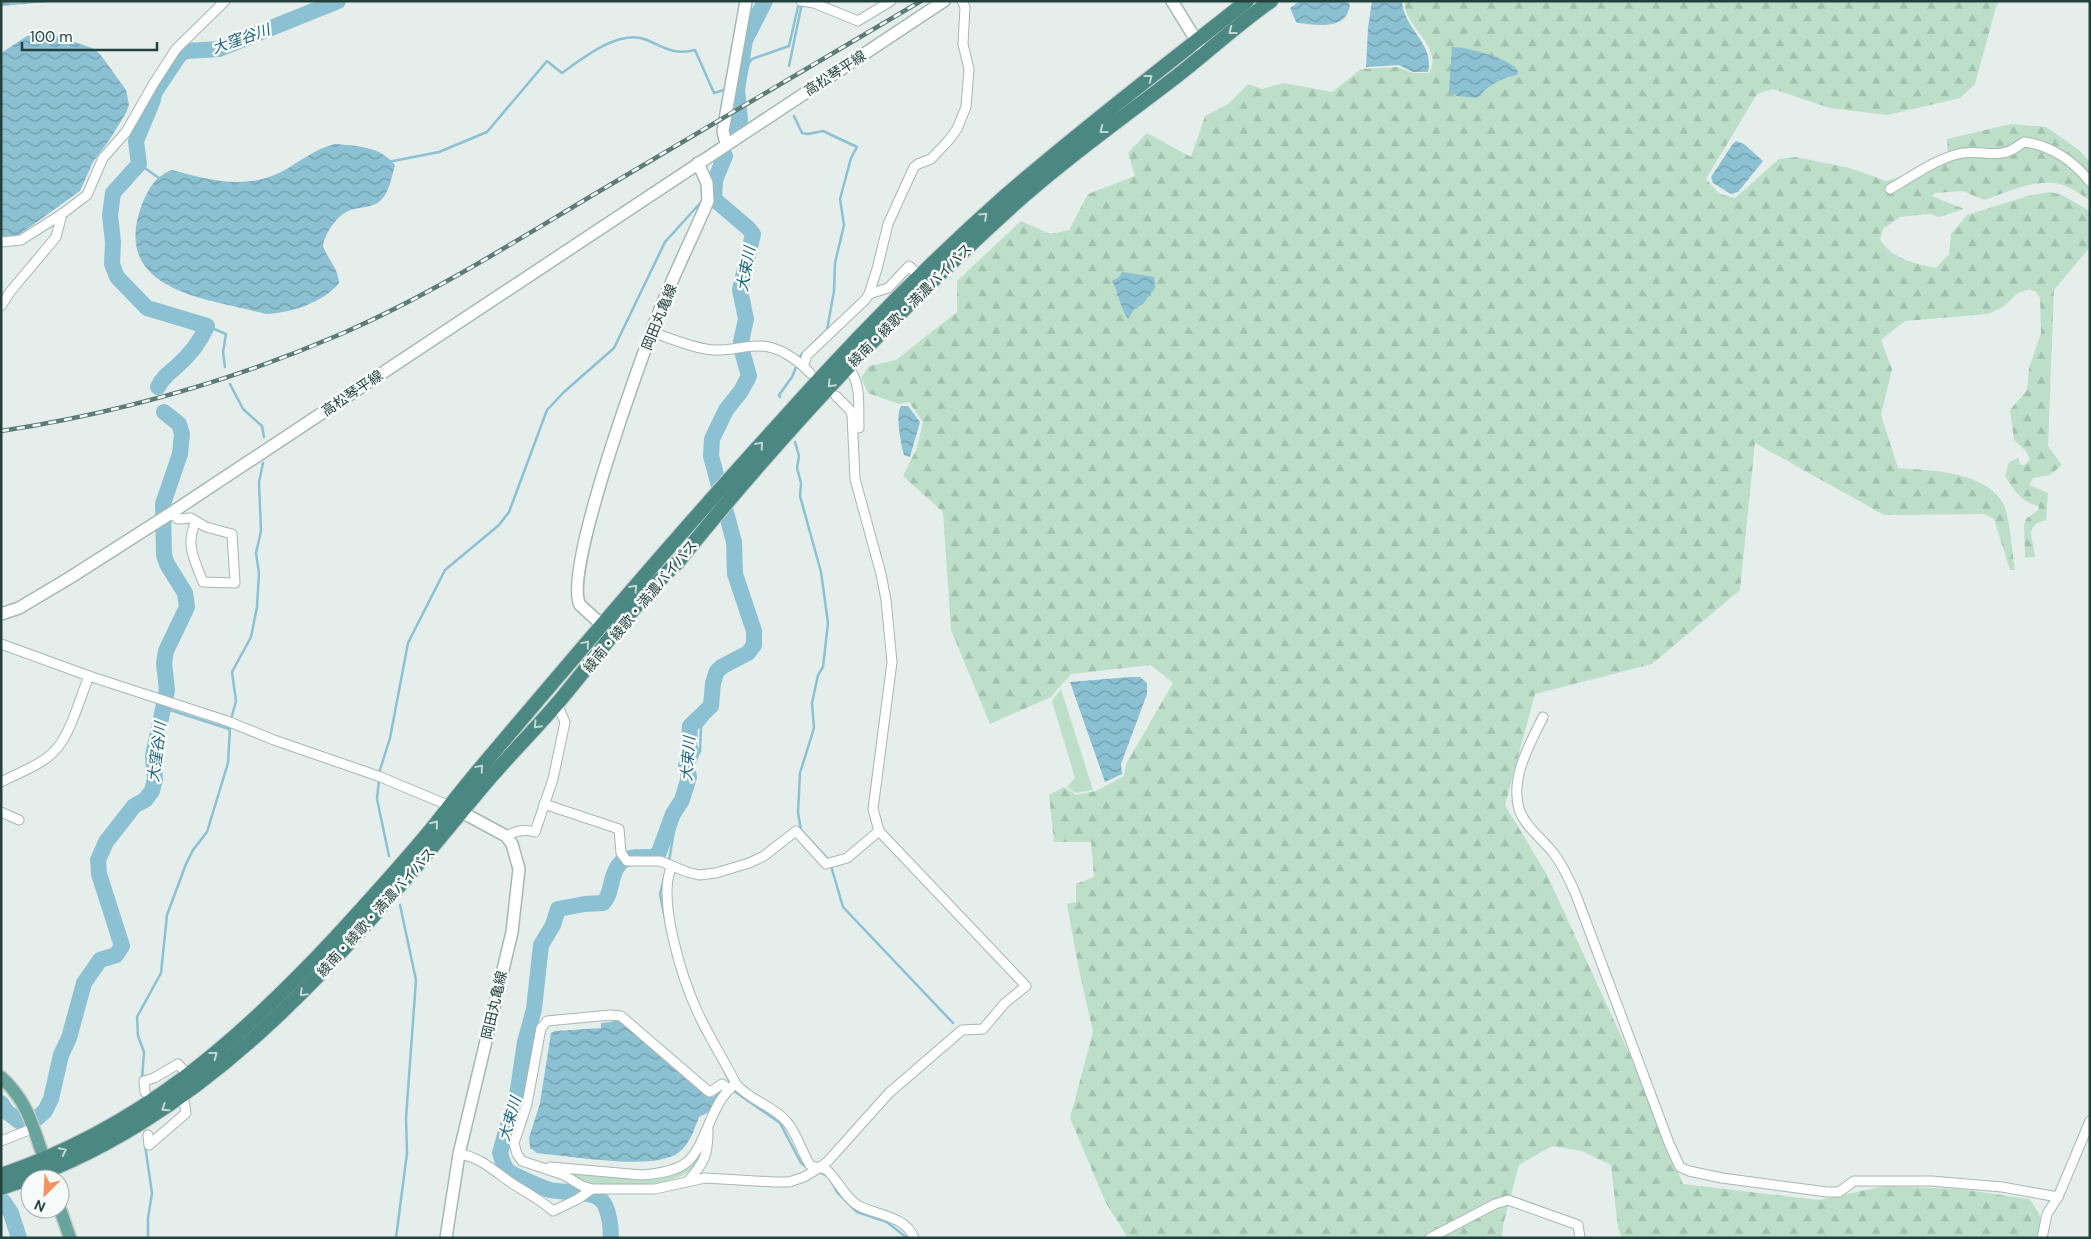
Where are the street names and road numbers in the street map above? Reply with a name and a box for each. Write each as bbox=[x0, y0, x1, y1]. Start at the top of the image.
street label: 高松琴平線 bbox=[801, 46, 869, 100]
street label: 綾南・綾歌・満濃バイパス bbox=[844, 239, 976, 371]
street label: 岡田丸亀線 bbox=[638, 281, 680, 353]
street label: 高松琴平線 bbox=[318, 366, 386, 420]
street label: 綾南・綾歌・満濃バイパス bbox=[579, 536, 701, 676]
street label: 綾南・綾歌・満濃バイパス bbox=[313, 844, 439, 980]
street label: 岡田丸亀線 bbox=[477, 969, 511, 1041]

